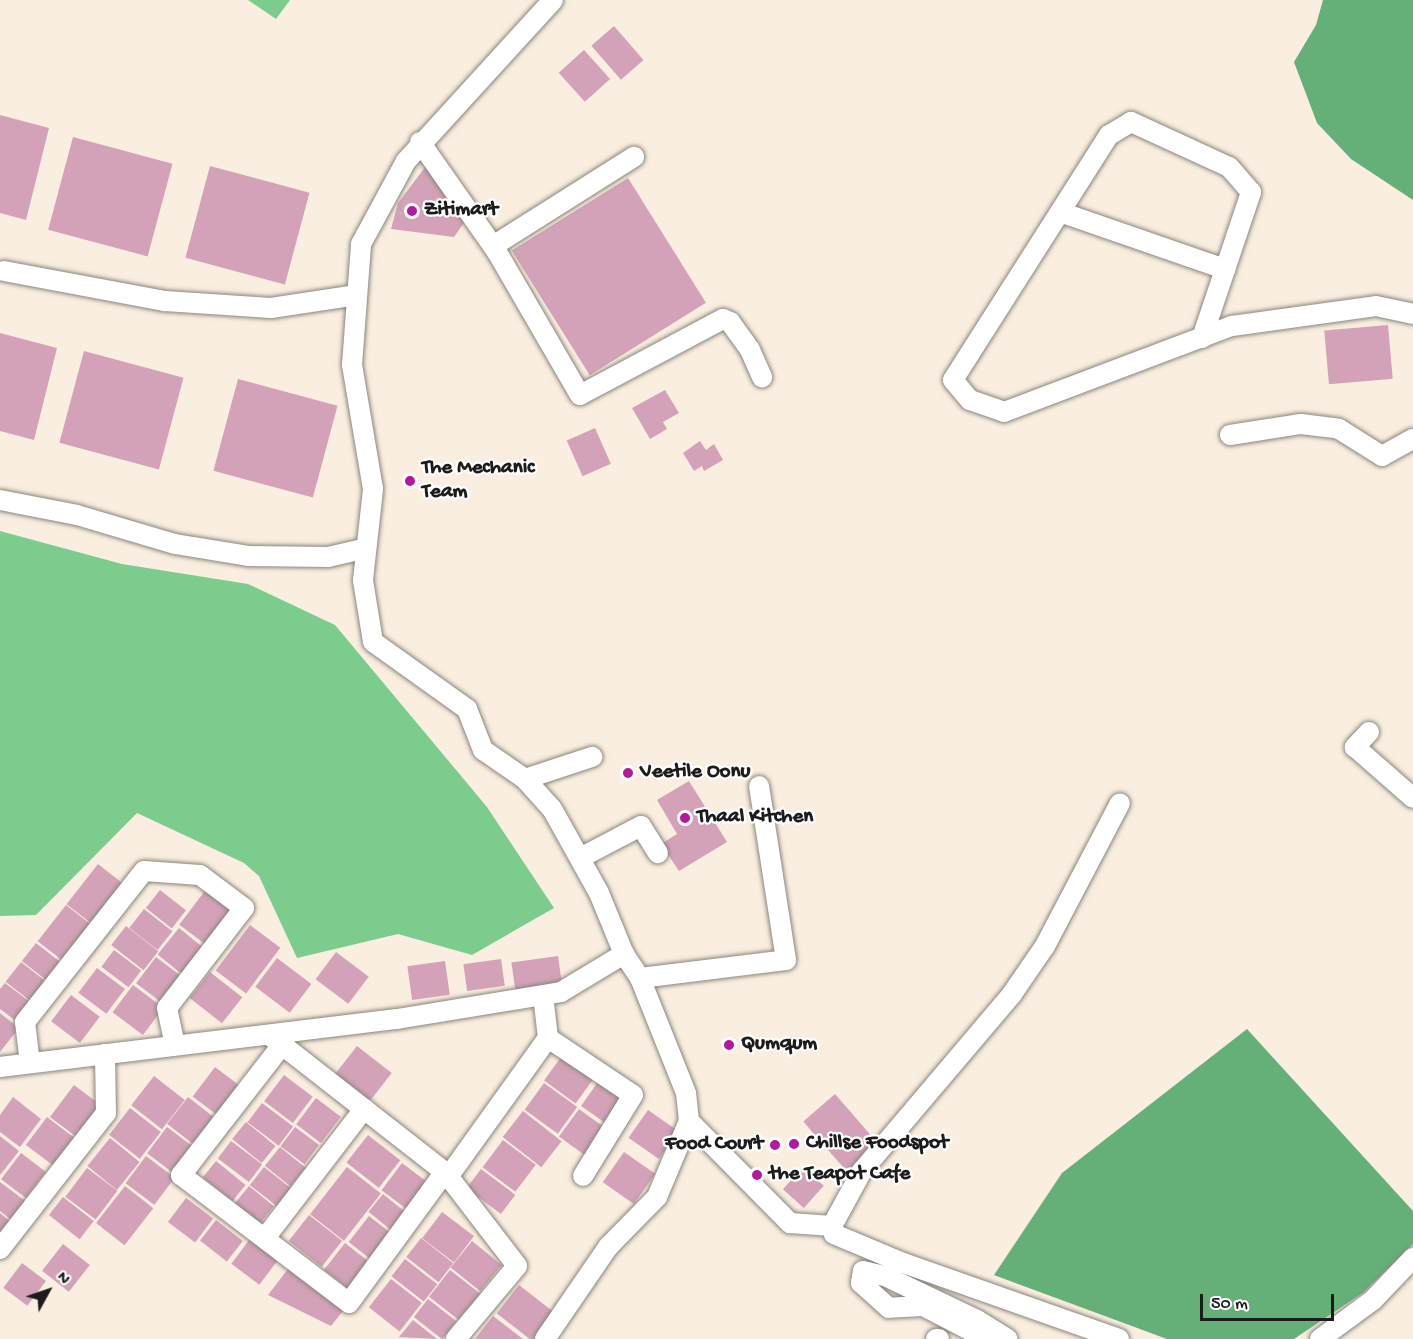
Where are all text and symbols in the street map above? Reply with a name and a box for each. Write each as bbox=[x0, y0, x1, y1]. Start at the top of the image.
place label: Zitimart bbox=[424, 198, 498, 224]
marker: Zitimart bbox=[405, 204, 419, 218]
place label: The Mechanic Team bbox=[422, 456, 534, 506]
marker: The Mechanic Team bbox=[403, 474, 417, 488]
place label: Veetile Oonu bbox=[640, 760, 750, 786]
marker: Veetile Oonu bbox=[621, 766, 635, 780]
place label: Thaal Kitchen bbox=[697, 805, 813, 831]
marker: Thaal Kitchen bbox=[678, 811, 692, 825]
place label: Qumqum bbox=[741, 1032, 817, 1058]
marker: Qumqum bbox=[722, 1038, 736, 1052]
place label: Chillse Foodspot bbox=[806, 1131, 948, 1157]
place label: Food Court bbox=[665, 1132, 763, 1158]
marker: Chillse Foodspot bbox=[787, 1137, 801, 1151]
marker: Food Court bbox=[768, 1138, 782, 1152]
place label: the Teapot Cafe bbox=[769, 1162, 910, 1188]
marker: the Teapot Cafe bbox=[750, 1168, 764, 1182]
north arrow bbox=[18, 1261, 78, 1321]
text: N bbox=[52, 1269, 73, 1289]
scale bar bbox=[1203, 1282, 1336, 1320]
text: 50 m bbox=[1211, 1294, 1248, 1315]

